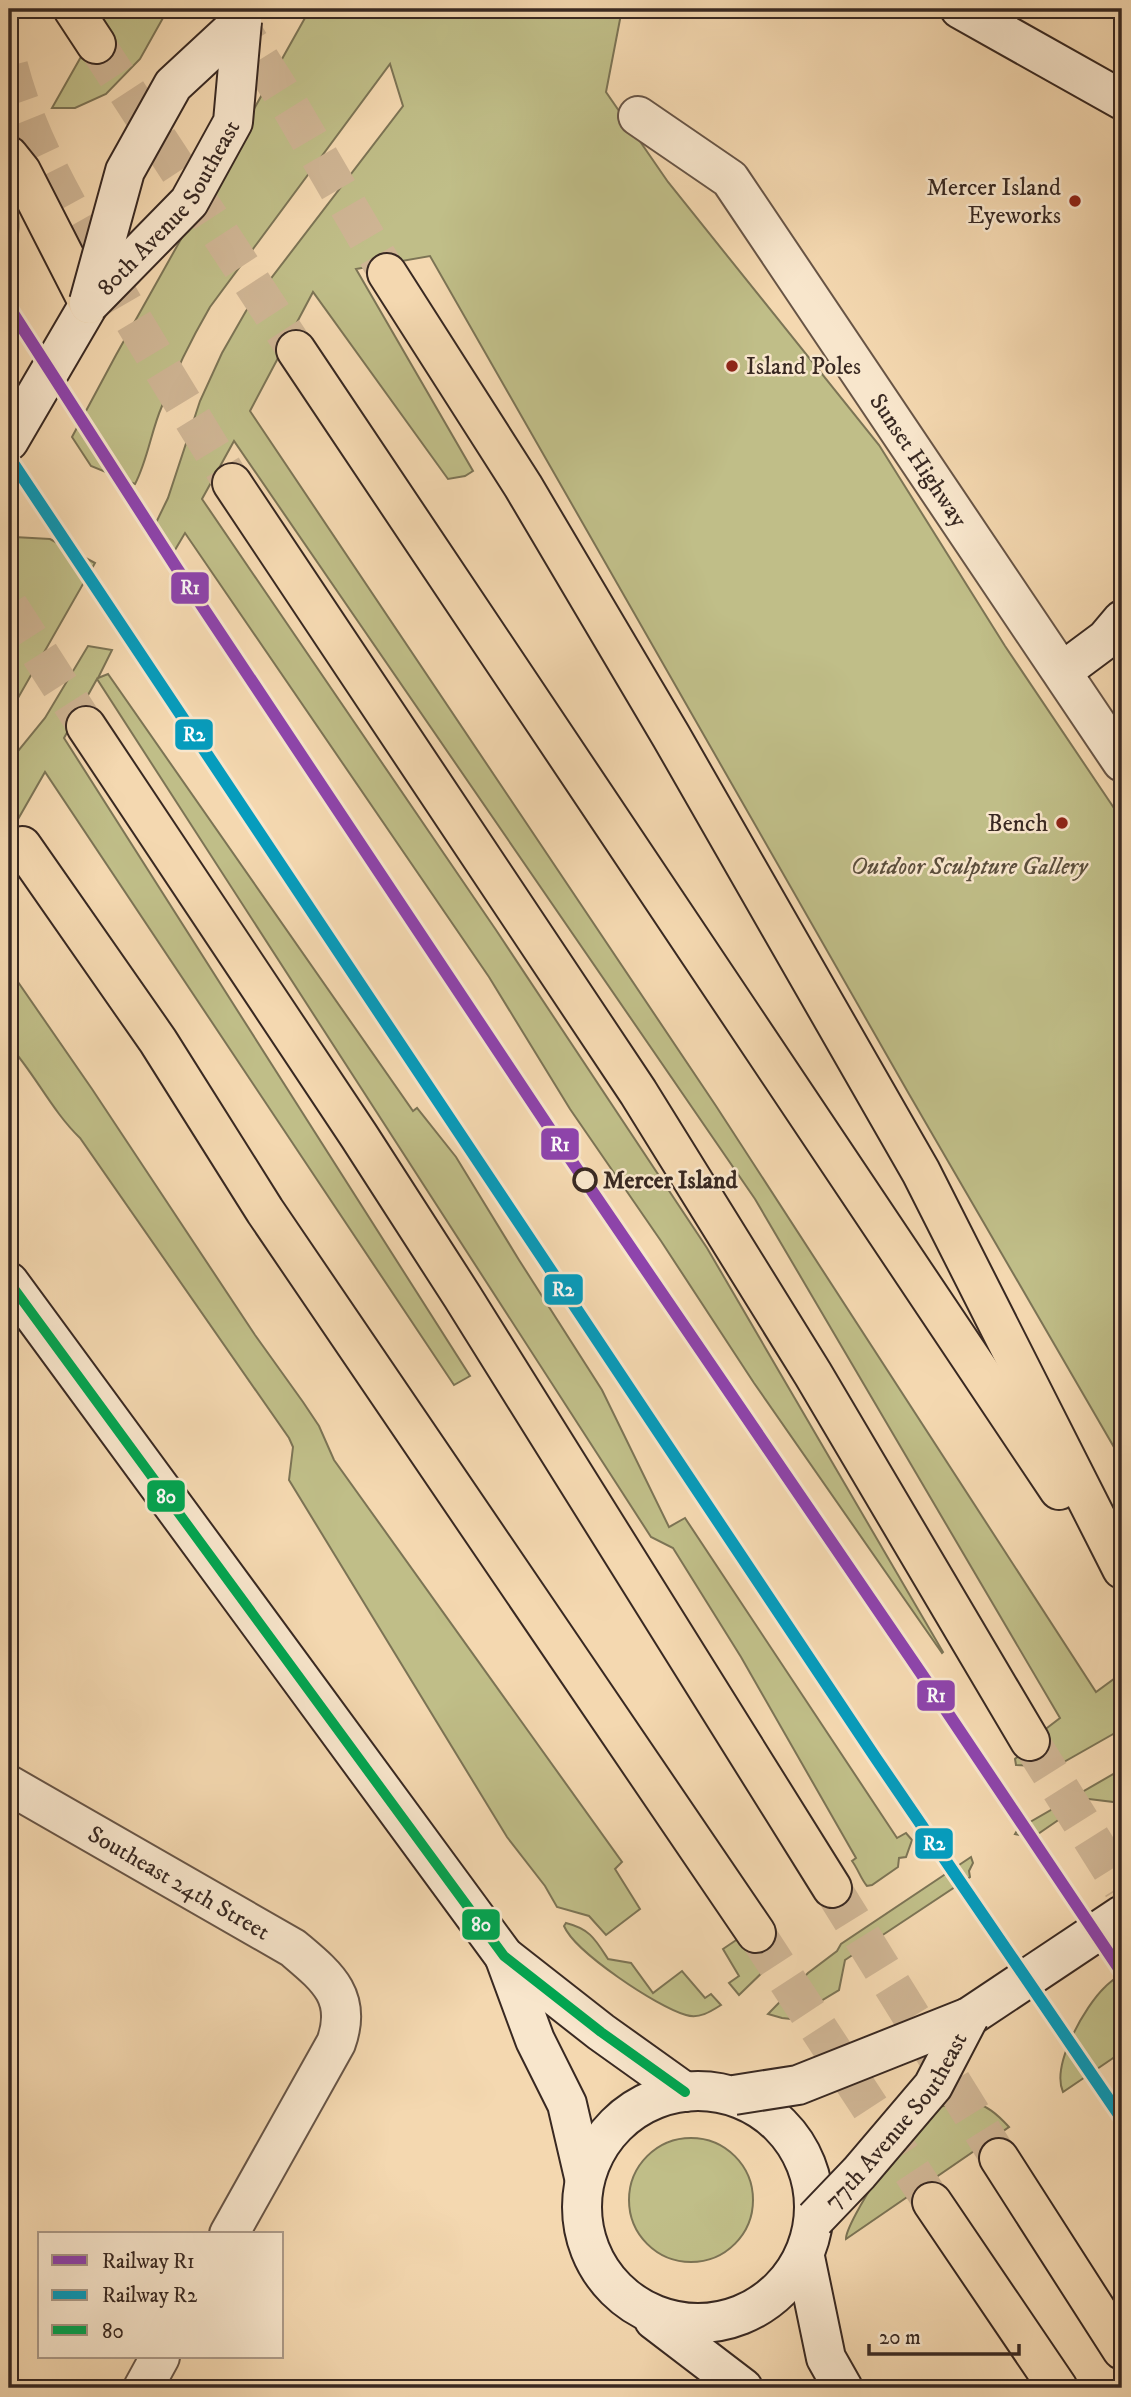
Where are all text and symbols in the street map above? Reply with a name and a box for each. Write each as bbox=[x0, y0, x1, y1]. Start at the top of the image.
street label: 80th Avenue Southeast bbox=[91, 115, 247, 303]
place label: Mercer Island Eyeworks bbox=[927, 173, 1061, 231]
marker: Mercer Island Eyeworks bbox=[1067, 193, 1083, 209]
place label: Island Poles bbox=[746, 352, 861, 382]
marker: Island Poles bbox=[724, 358, 740, 374]
street label: Sunset Highway bbox=[862, 388, 974, 534]
line badge: R1 bbox=[170, 571, 210, 605]
text: R1 bbox=[180, 577, 200, 600]
line badge: R2 bbox=[174, 718, 214, 751]
text: R2 bbox=[183, 724, 206, 747]
place label: Bench bbox=[987, 809, 1048, 839]
marker: Bench bbox=[1054, 815, 1070, 831]
park label: Outdoor Sculpture Gallery bbox=[851, 852, 1089, 882]
line badge: R1 bbox=[540, 1127, 580, 1161]
text: R1 bbox=[550, 1134, 570, 1157]
place label: Mercer Island bbox=[603, 1166, 739, 1196]
marker: Mercer Island bbox=[573, 1168, 597, 1192]
line badge: R2 bbox=[543, 1273, 584, 1306]
text: R2 bbox=[552, 1279, 575, 1302]
line badge: 80 bbox=[146, 1479, 186, 1513]
text: 80 bbox=[156, 1486, 176, 1509]
line badge: R1 bbox=[916, 1679, 956, 1712]
text: R1 bbox=[926, 1685, 946, 1708]
street label: Southeast 24th Street bbox=[82, 1819, 275, 1948]
line badge: R2 bbox=[914, 1827, 954, 1860]
text: R2 bbox=[923, 1833, 946, 1856]
line badge: 80 bbox=[461, 1908, 501, 1941]
text: 80 bbox=[471, 1914, 491, 1937]
street label: 77th Avenue Southeast bbox=[818, 2027, 974, 2216]
legend bbox=[38, 2232, 284, 2358]
text: Railway R1 bbox=[102, 2249, 195, 2275]
text: Railway R2 bbox=[102, 2283, 198, 2309]
scale bar bbox=[869, 2313, 1019, 2357]
text: 80 bbox=[102, 2319, 124, 2345]
text: 20 m bbox=[879, 2325, 921, 2351]

